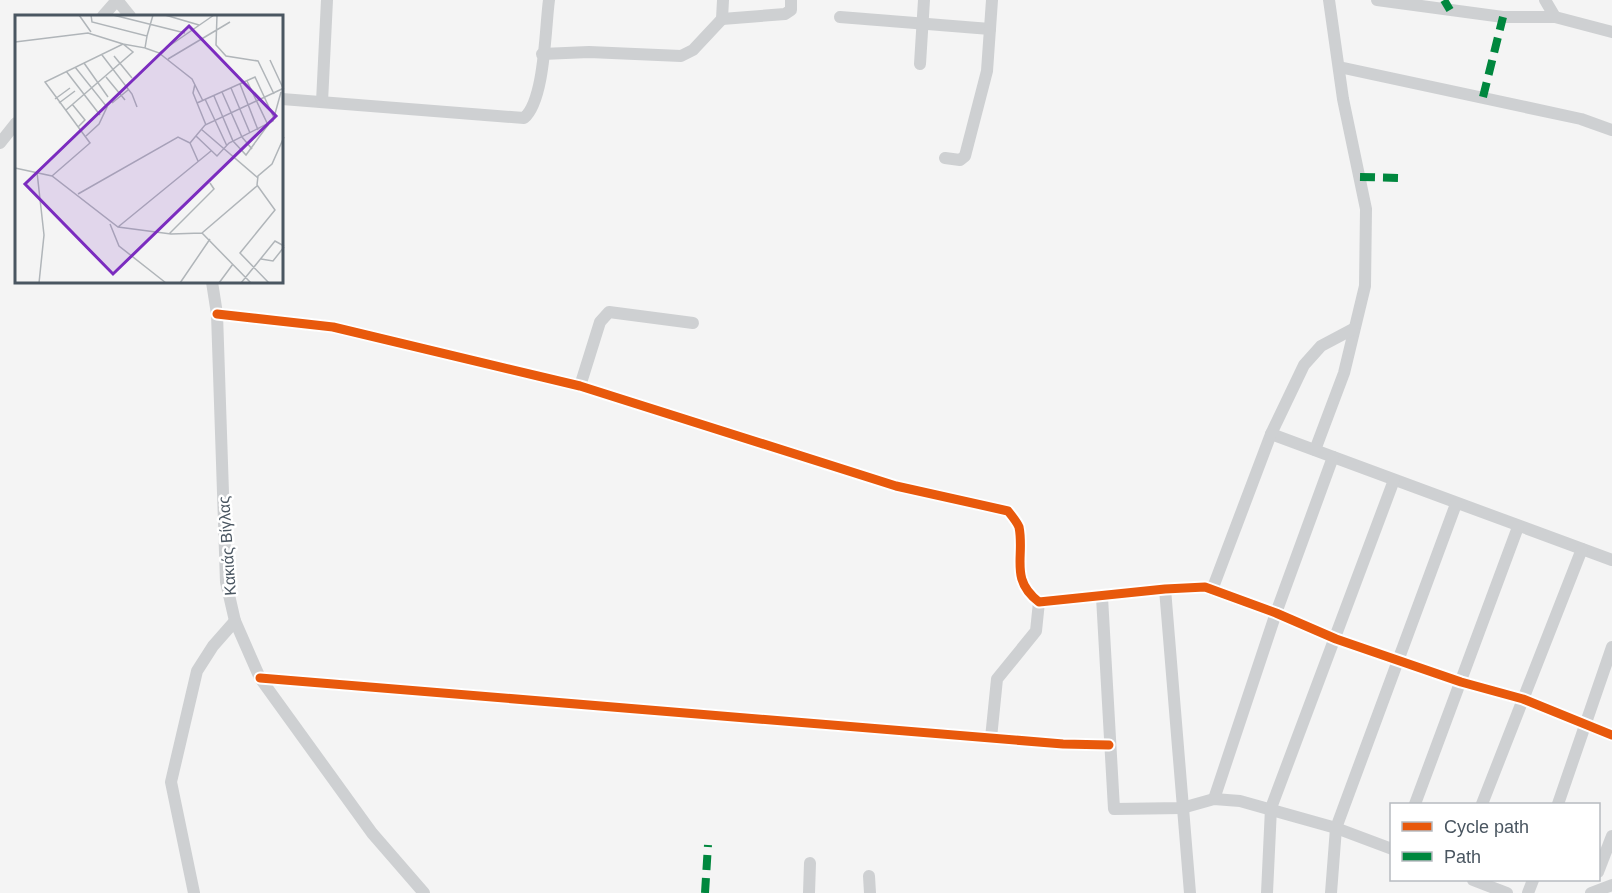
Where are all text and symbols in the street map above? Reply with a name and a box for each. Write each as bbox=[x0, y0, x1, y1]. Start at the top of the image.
inset map bbox=[15, 15, 284, 284]
street label: Κακιάς Βίγλας bbox=[215, 495, 239, 596]
legend bbox=[1390, 803, 1600, 881]
text: Cycle path bbox=[1444, 817, 1529, 837]
text: Path bbox=[1444, 847, 1481, 867]

